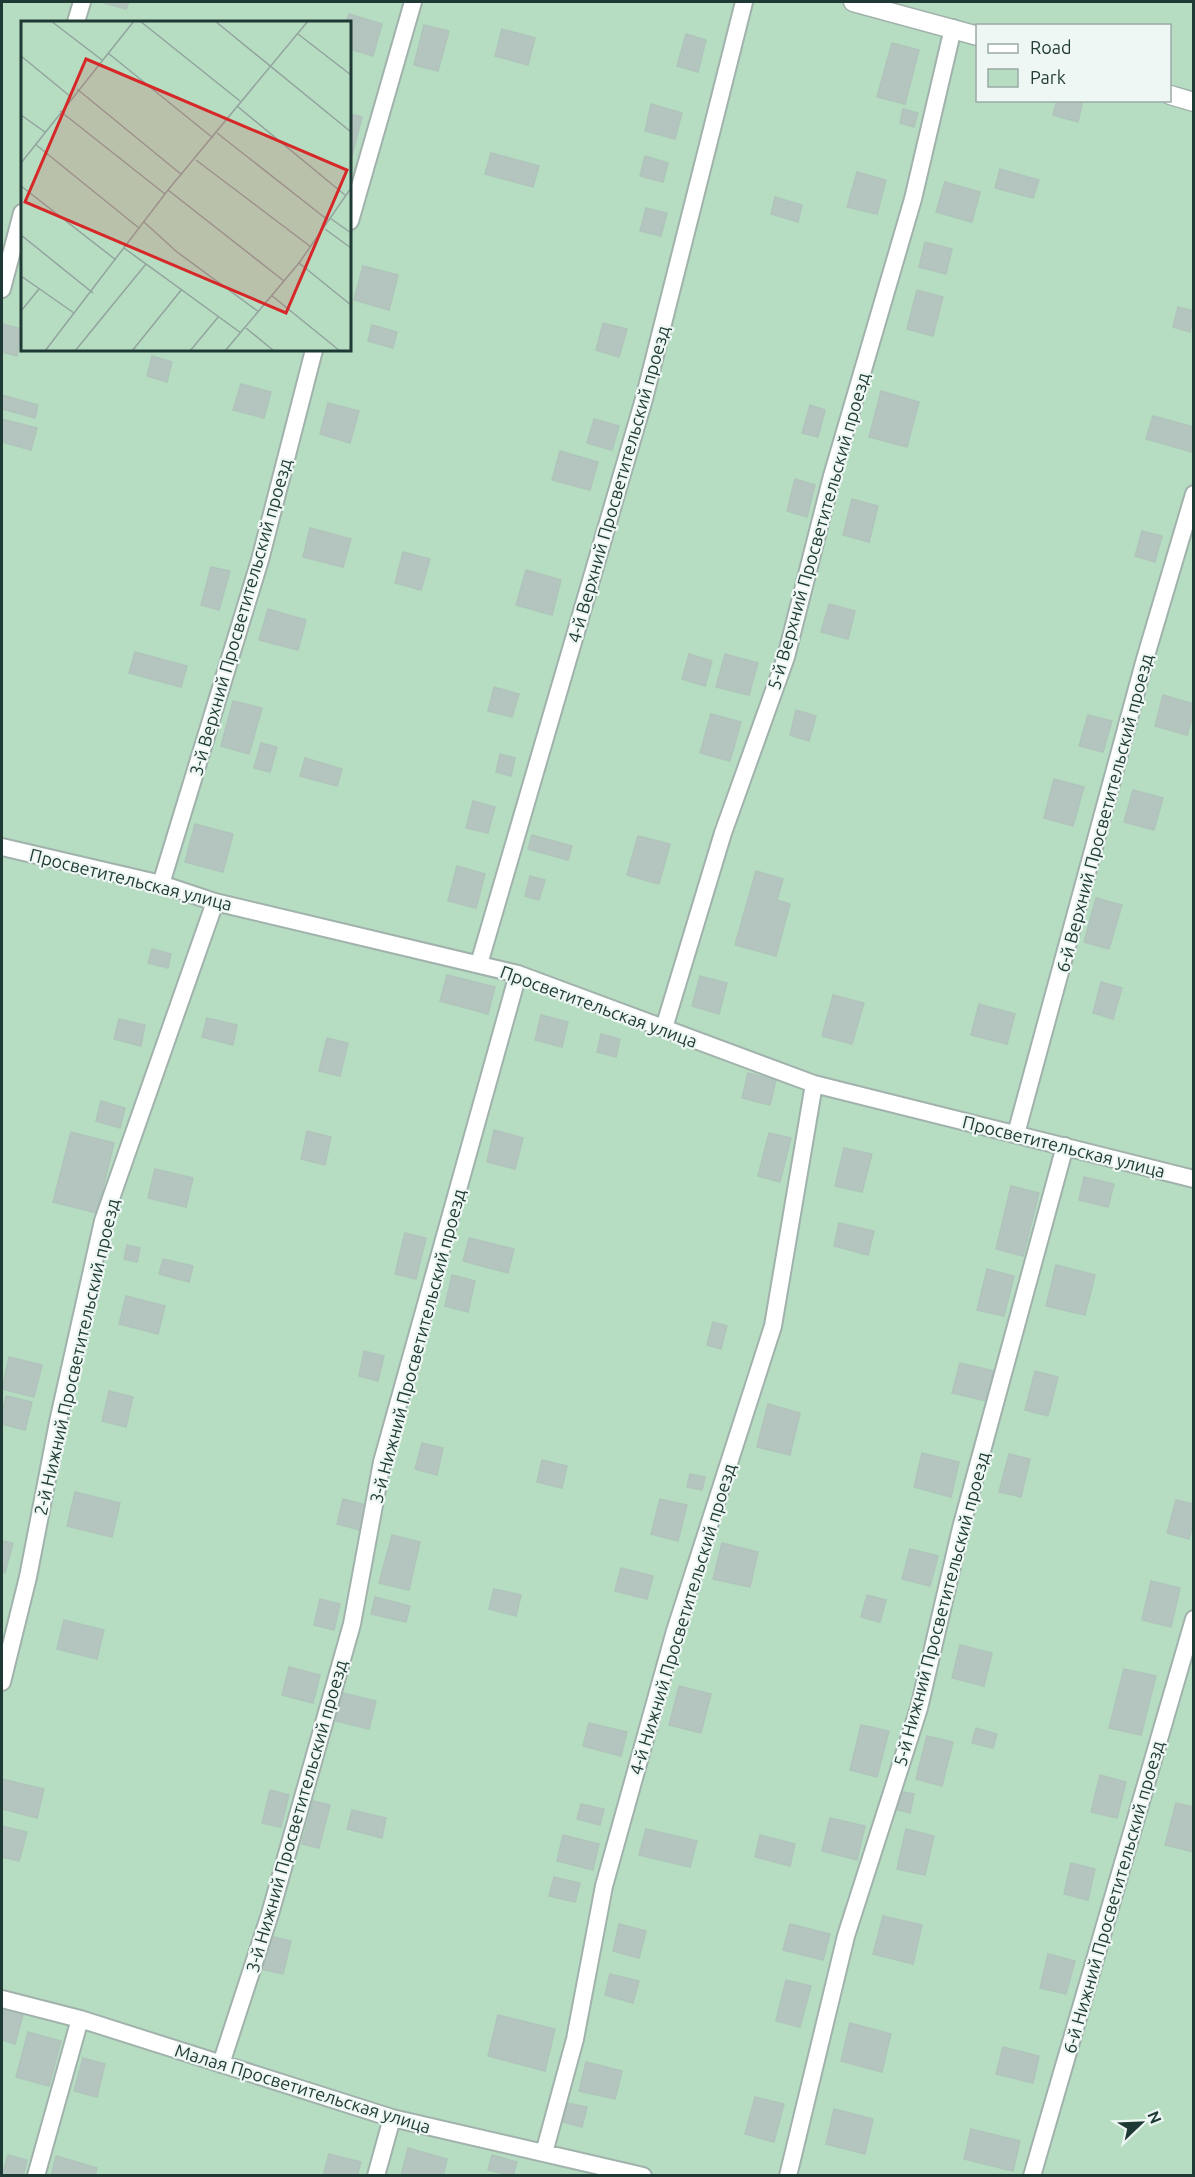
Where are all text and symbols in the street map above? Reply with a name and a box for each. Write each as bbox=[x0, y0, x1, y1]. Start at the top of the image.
inset map bbox=[21, 21, 351, 351]
legend bbox=[976, 24, 1171, 102]
text: Road bbox=[1030, 37, 1072, 57]
text: Park bbox=[1030, 67, 1066, 87]
street label: 4-й Верхний Просветительский проезд bbox=[563, 323, 673, 645]
street label: 5-й Верхний Просветительский проезд bbox=[763, 370, 873, 692]
street label: 3-й Верхний Просветительский проезд bbox=[185, 456, 295, 778]
street label: 6-й Верхний Просветительский проезд bbox=[1052, 651, 1156, 974]
street label: Просветительская улица bbox=[28, 844, 234, 914]
street label: Просветительская улица bbox=[498, 961, 700, 1051]
street label: Просветительская улица bbox=[961, 1111, 1167, 1181]
street label: 3-й Нижний Просветительский проезд bbox=[365, 1186, 469, 1505]
street label: 2-й Нижний Просветительский проезд bbox=[30, 1196, 122, 1517]
street label: 5-й Нижний Просветительский проезд bbox=[889, 1449, 993, 1768]
street label: 4-й Нижний Просветительский проезд bbox=[625, 1461, 739, 1777]
street label: 3-й Нижний Просветительский проезд bbox=[242, 1657, 350, 1975]
street label: 6-й Нижний Просветительский проезд bbox=[1059, 1738, 1167, 2056]
street label: Малая Просветительская улица bbox=[173, 2039, 433, 2137]
north arrow bbox=[1111, 2093, 1171, 2153]
text: N bbox=[1144, 2108, 1165, 2126]

